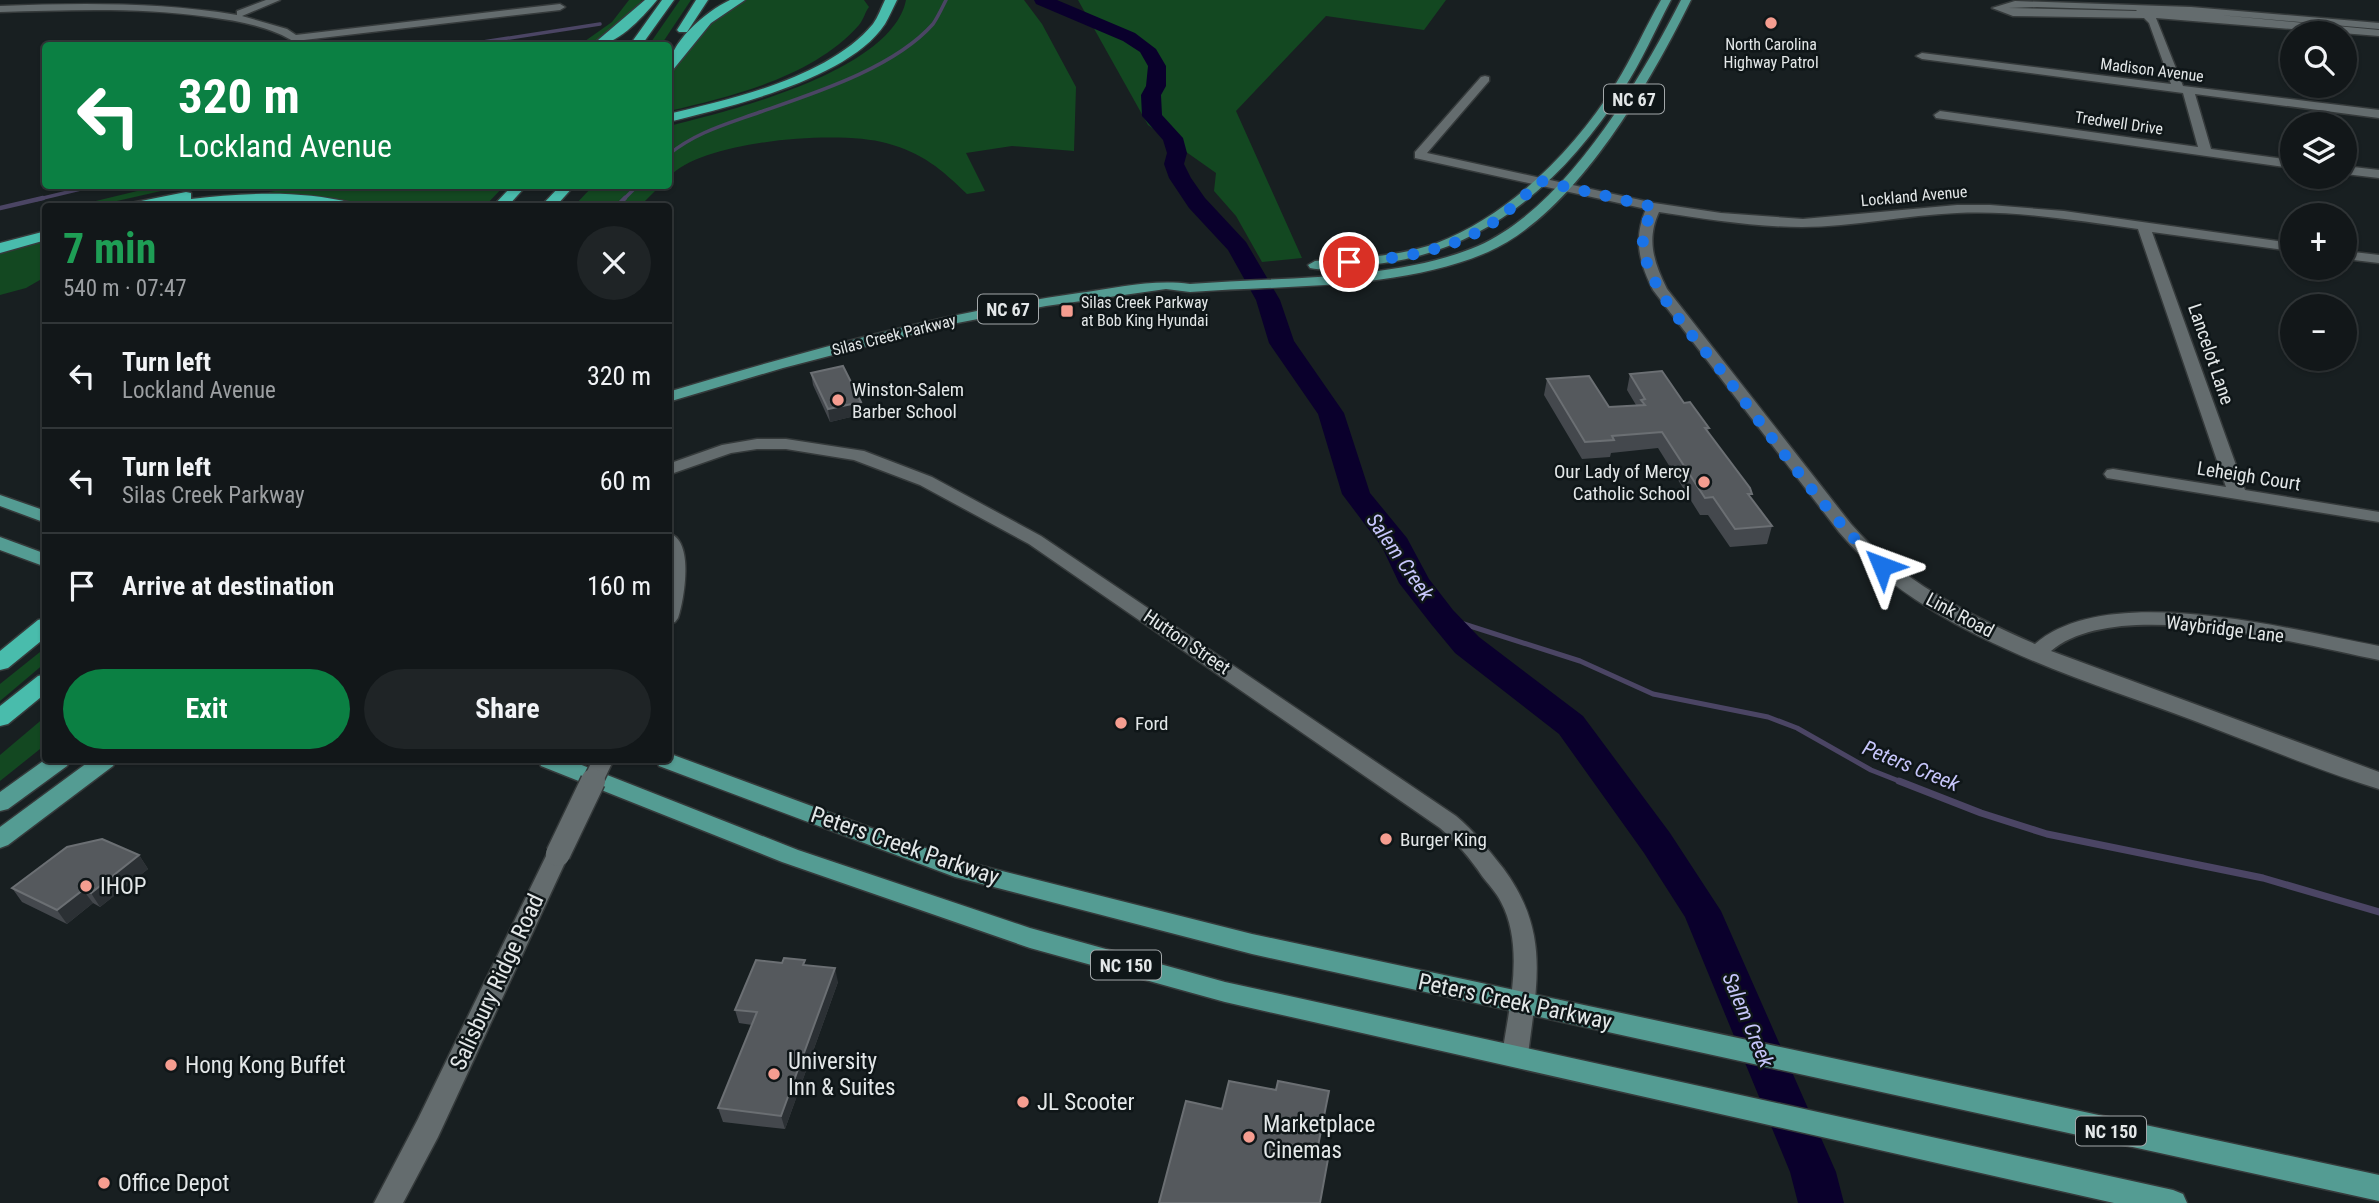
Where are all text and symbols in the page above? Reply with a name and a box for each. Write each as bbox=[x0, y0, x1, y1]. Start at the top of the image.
marker: North Carolina Highway Patrol bbox=[1763, 15, 1779, 31]
map controls bbox=[2280, 21, 2357, 371]
button: search bbox=[2280, 21, 2357, 98]
place label: North Carolina Highway Patrol bbox=[1723, 35, 1819, 72]
street label: Madison Avenue bbox=[2099, 54, 2205, 86]
text: 320 m bbox=[178, 68, 300, 125]
icon: left bbox=[63, 70, 154, 161]
road number: NC 67 bbox=[1604, 84, 1664, 114]
street label: Tredwell Drive bbox=[2074, 107, 2164, 139]
button: layers bbox=[2280, 112, 2357, 189]
text: Lockland Avenue bbox=[178, 127, 392, 165]
street label: Lockland Avenue bbox=[1860, 182, 1968, 210]
button: + bbox=[2280, 203, 2357, 280]
text: 7 min bbox=[63, 224, 156, 273]
button: close bbox=[577, 226, 651, 300]
pin bbox=[1319, 232, 1379, 292]
icon: arrive bbox=[1330, 243, 1368, 281]
text: 540 m · 07:47 bbox=[63, 275, 187, 302]
place label: Silas Creek Parkway at Bob King Hyundai bbox=[1081, 293, 1208, 330]
button: − bbox=[2280, 294, 2357, 371]
road number: NC 67 bbox=[978, 295, 1038, 324]
street label: Lancelot Lane bbox=[2183, 301, 2239, 408]
marker: Silas Creek Parkway at Bob King Hyundai bbox=[1059, 303, 1075, 319]
street label: Silas Creek Parkway bbox=[830, 310, 958, 360]
text: Turn left bbox=[122, 347, 211, 377]
icon: left bbox=[63, 357, 101, 395]
text: 320 m bbox=[587, 361, 651, 391]
text: Lockland Avenue bbox=[122, 377, 276, 404]
place label: Winston-Salem Barber School bbox=[852, 378, 964, 423]
marker: Winston-Salem Barber School bbox=[830, 392, 846, 408]
text: Turn left bbox=[122, 452, 211, 482]
street label: Leheigh Court bbox=[2196, 456, 2302, 496]
place label: Our Lady of Mercy Catholic School bbox=[1554, 460, 1690, 505]
icon: left bbox=[63, 462, 101, 500]
text: 60 m bbox=[600, 466, 651, 496]
marker: Our Lady of Mercy Catholic School bbox=[1696, 474, 1712, 490]
text: Silas Creek Parkway bbox=[122, 482, 305, 509]
water label: Salem Creek bbox=[1361, 509, 1439, 606]
position arrow bbox=[1845, 529, 1919, 603]
icon: arrive bbox=[63, 567, 101, 605]
text: Arrive at destination bbox=[122, 571, 334, 601]
text: 160 m bbox=[587, 571, 651, 601]
street label: Link Road bbox=[1922, 588, 1998, 642]
street label: Hutton Street bbox=[1139, 605, 1235, 679]
street label: Waybridge Lane bbox=[2165, 610, 2285, 648]
button: Exit bbox=[63, 669, 350, 749]
button: Share bbox=[364, 669, 651, 749]
place label: Ford bbox=[1135, 712, 1169, 735]
marker: Ford bbox=[1113, 715, 1129, 731]
water label: Peters Creek bbox=[1859, 736, 1964, 797]
street label: Peters Creek Parkway bbox=[807, 801, 1003, 891]
place label: Burger King bbox=[1400, 828, 1487, 851]
marker: Burger King bbox=[1378, 831, 1394, 847]
place label: IHOP bbox=[100, 873, 147, 900]
marker: IHOP bbox=[78, 878, 94, 894]
street label: Salisbury Ridge Road bbox=[444, 890, 550, 1074]
road number: NC 150 bbox=[1091, 950, 1161, 980]
street label: Peters Creek Parkway bbox=[1416, 968, 1615, 1036]
water label: Salem Creek bbox=[1717, 969, 1779, 1072]
place label: University Inn & Suites bbox=[788, 1048, 896, 1101]
place label: Hong Kong Buffet bbox=[185, 1052, 346, 1079]
marker: Hong Kong Buffet bbox=[163, 1057, 179, 1073]
marker: University Inn & Suites bbox=[766, 1066, 782, 1082]
place label: JL Scooter bbox=[1037, 1089, 1135, 1116]
marker: JL Scooter bbox=[1015, 1094, 1031, 1110]
place label: Marketplace Cinemas bbox=[1263, 1111, 1375, 1164]
road number: NC 150 bbox=[2076, 1116, 2146, 1146]
marker: Marketplace Cinemas bbox=[1241, 1129, 1257, 1145]
place label: Office Depot bbox=[118, 1170, 229, 1197]
marker: Office Depot bbox=[96, 1175, 112, 1191]

